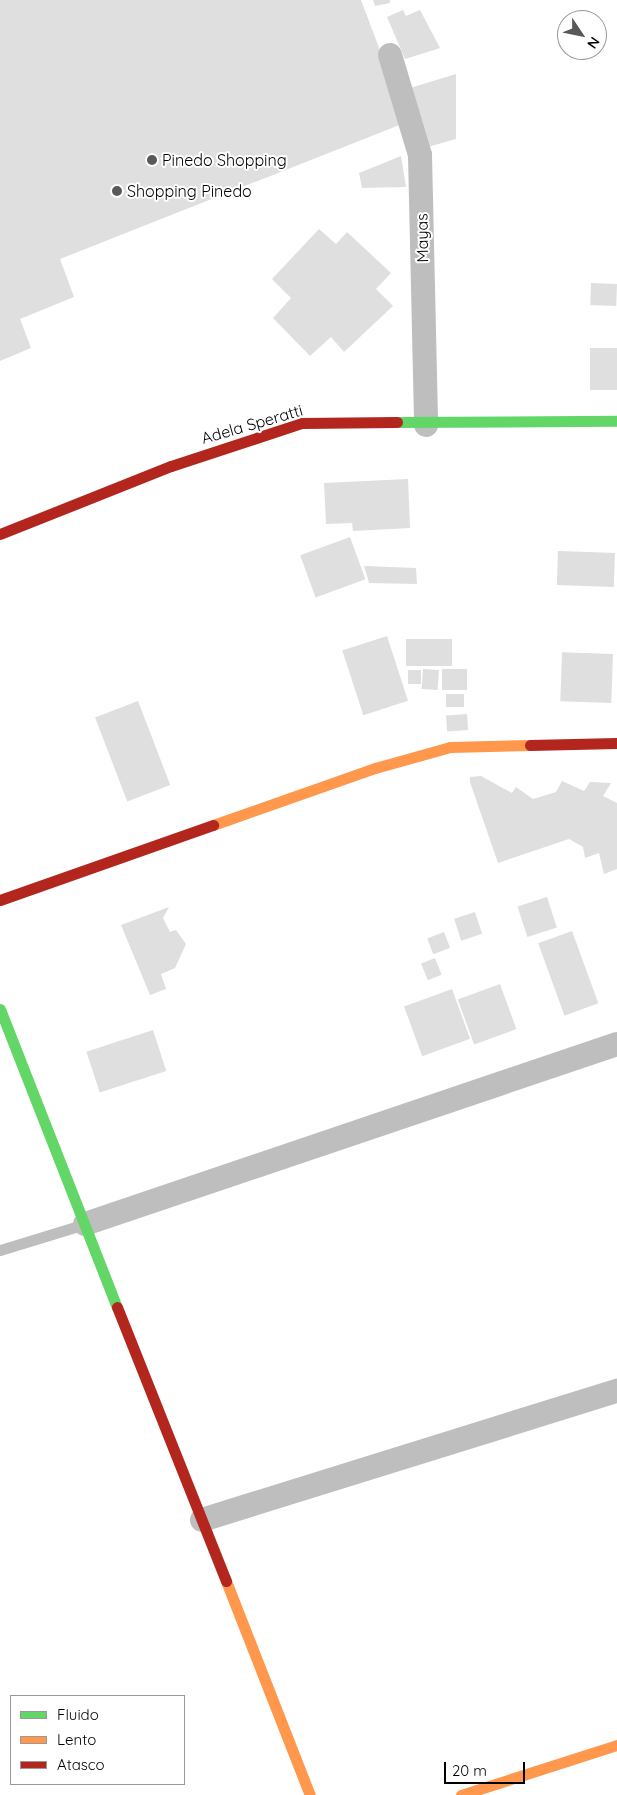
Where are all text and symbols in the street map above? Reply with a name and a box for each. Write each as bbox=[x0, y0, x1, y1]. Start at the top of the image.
north arrow bbox=[557, 10, 607, 60]
text: N bbox=[583, 34, 604, 52]
place label: Pinedo Shopping bbox=[162, 150, 287, 170]
marker: Pinedo Shopping bbox=[146, 154, 158, 166]
place label: Shopping Pinedo bbox=[127, 181, 252, 201]
marker: Shopping Pinedo bbox=[111, 185, 123, 197]
street label: Mayas bbox=[412, 213, 432, 263]
street label: Adela Speratti bbox=[199, 400, 305, 448]
legend bbox=[10, 1695, 185, 1785]
text: Fluido bbox=[57, 1705, 99, 1724]
text: Lento bbox=[57, 1730, 96, 1749]
scale bar bbox=[447, 1752, 528, 1784]
text: Atasco bbox=[57, 1755, 105, 1774]
text: 20 m bbox=[452, 1761, 487, 1780]

